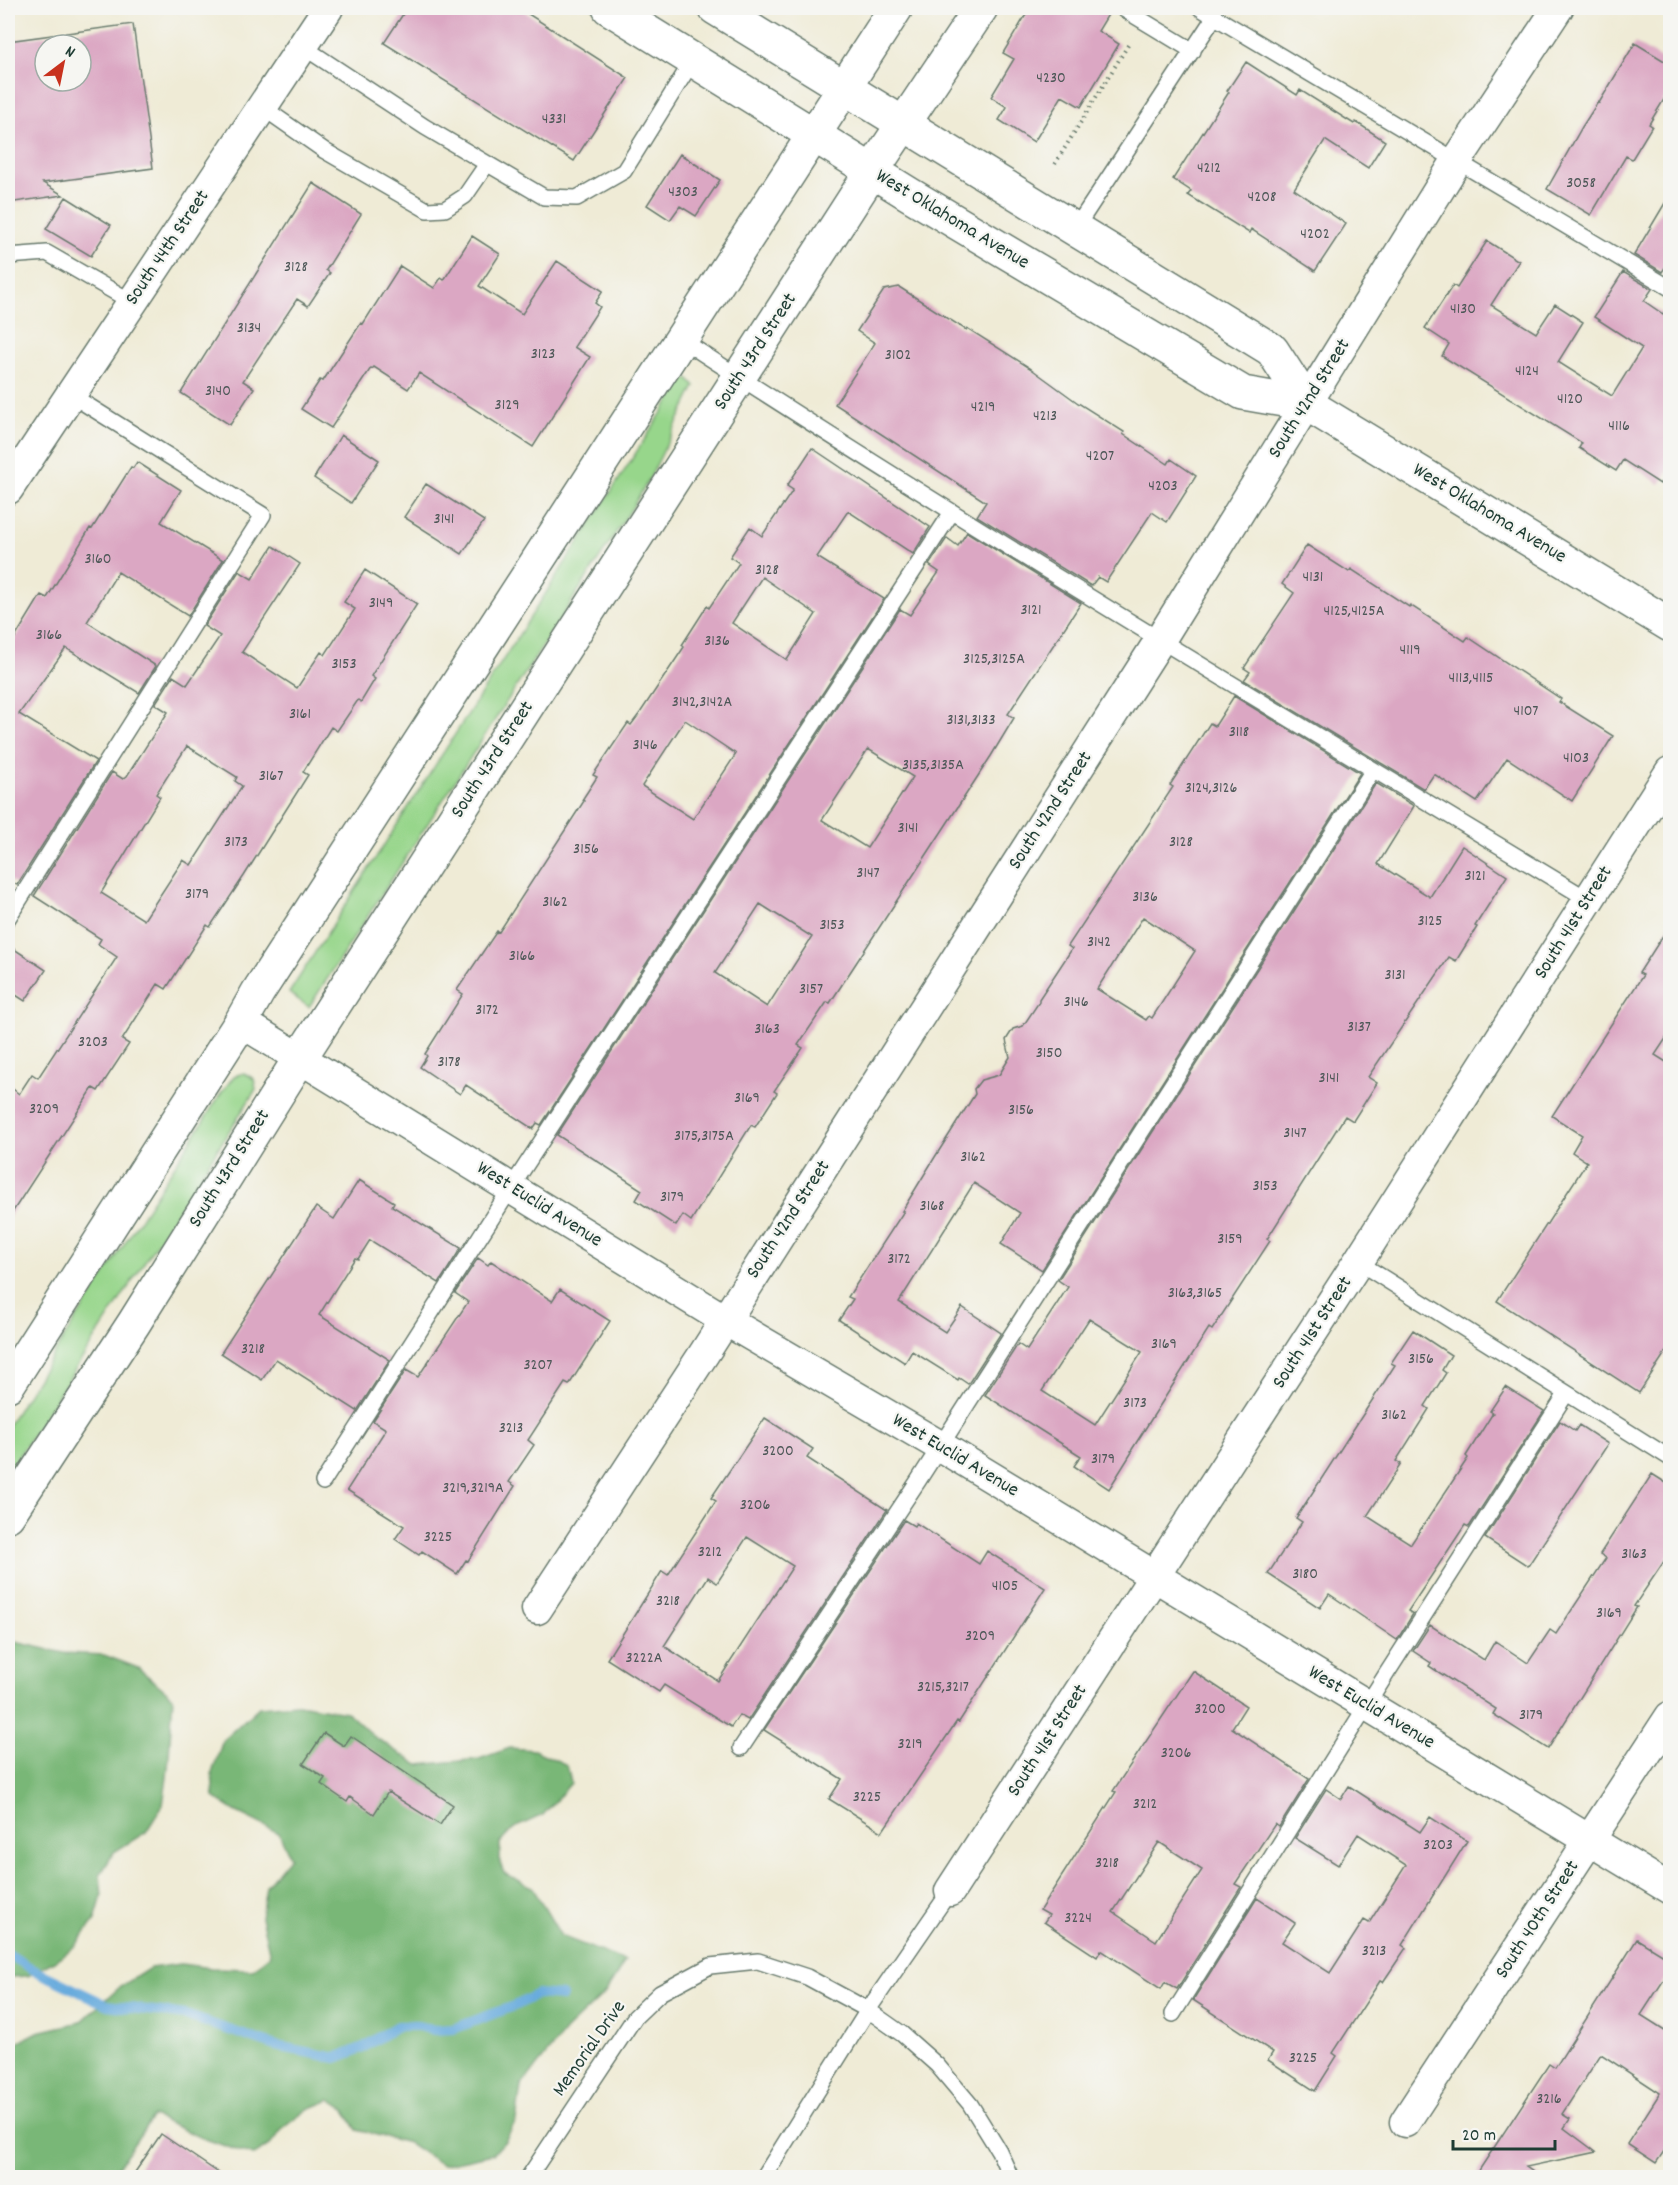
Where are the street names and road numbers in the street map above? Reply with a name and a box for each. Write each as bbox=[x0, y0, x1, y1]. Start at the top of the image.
street label: West Oklahoma Avenue bbox=[870, 163, 1034, 277]
street label: South 44th Street bbox=[119, 185, 217, 311]
street label: South 43rd Street bbox=[708, 288, 804, 416]
street label: South 42nd Street bbox=[1262, 334, 1358, 464]
street label: West Oklahoma Avenue bbox=[1407, 457, 1571, 571]
street label: South 43rd Street bbox=[445, 696, 541, 824]
street label: South 42nd Street bbox=[1002, 746, 1100, 876]
street label: South 41st Street bbox=[1528, 861, 1620, 985]
street label: South 43rd Street bbox=[182, 1104, 278, 1234]
street label: West Euclid Avenue bbox=[471, 1155, 607, 1255]
street label: South 42nd Street bbox=[740, 1155, 838, 1285]
street label: South 41st Street bbox=[1266, 1271, 1360, 1395]
street label: West Euclid Avenue bbox=[886, 1407, 1024, 1505]
street label: West Euclid Avenue bbox=[1302, 1659, 1440, 1757]
street label: South 41st Street bbox=[1001, 1679, 1095, 1803]
street label: South 40th Street bbox=[1489, 1855, 1587, 1985]
street label: Memorial Drive bbox=[547, 1995, 634, 2103]

